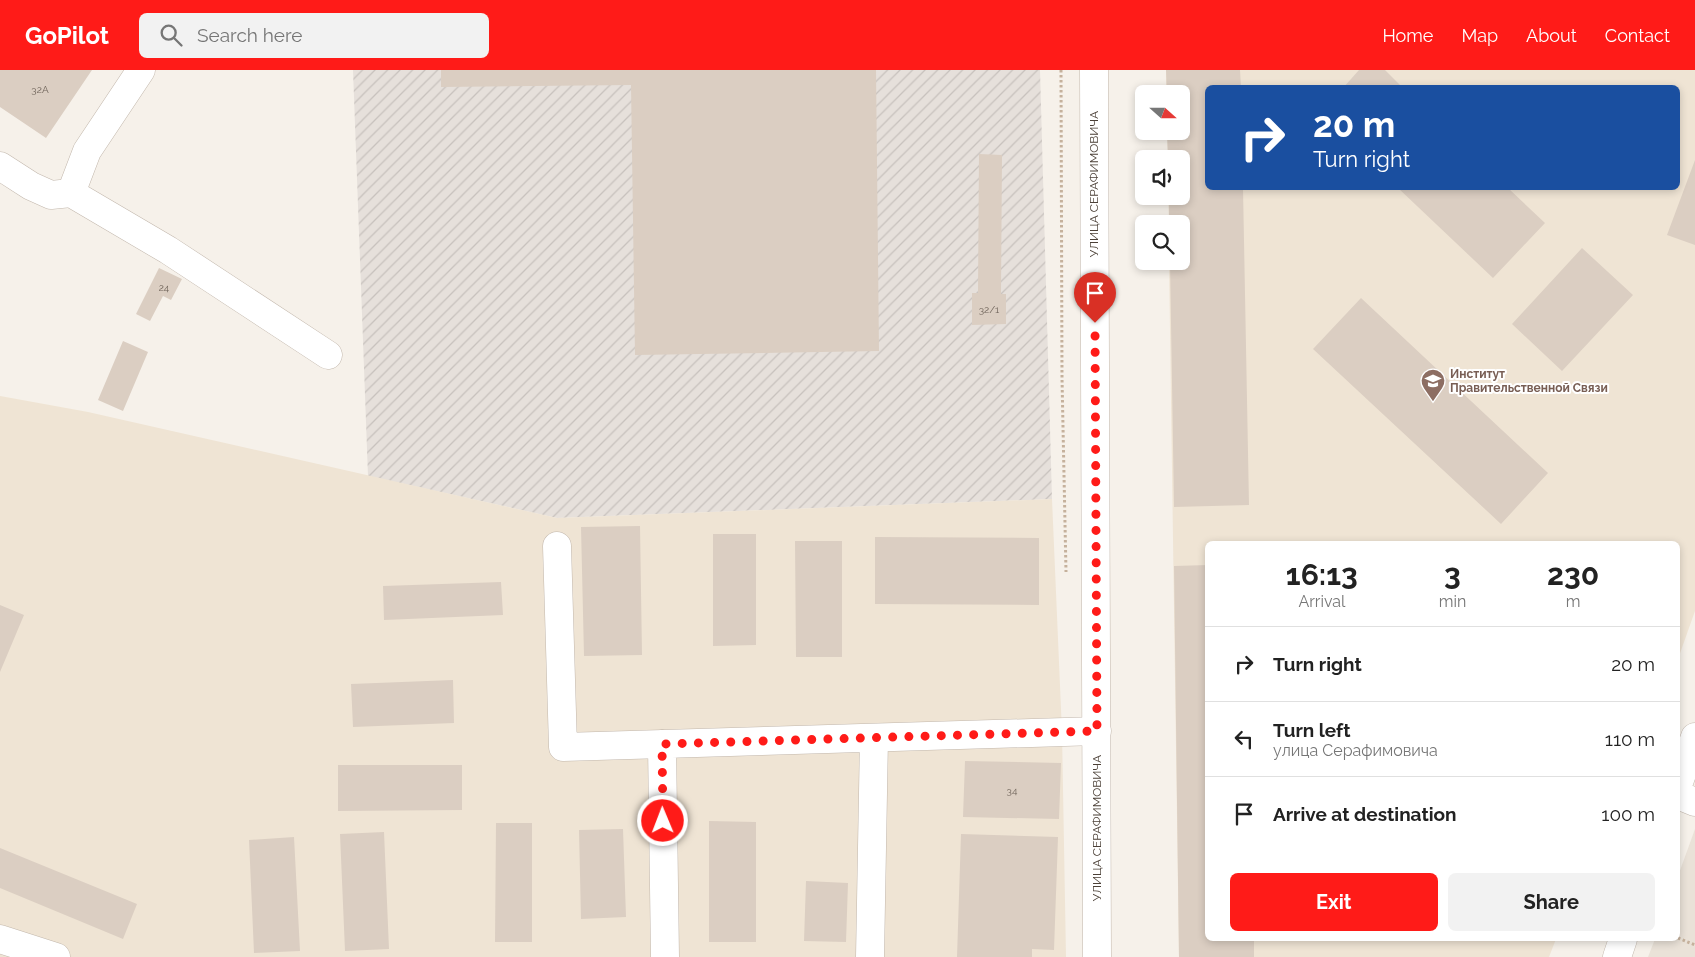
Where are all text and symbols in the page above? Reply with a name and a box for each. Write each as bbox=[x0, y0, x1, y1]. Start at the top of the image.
search box bbox=[139, 13, 489, 58]
text: GoPilot bbox=[25, 21, 109, 50]
icon: search bbox=[157, 21, 185, 49]
text: Search here bbox=[197, 24, 303, 46]
text: Home bbox=[1382, 25, 1433, 46]
text: Map bbox=[1461, 25, 1498, 46]
text: About bbox=[1526, 25, 1577, 46]
text: Contact bbox=[1605, 25, 1670, 46]
house number: 32А bbox=[31, 84, 49, 95]
north arrow bbox=[1135, 85, 1190, 140]
map controls bbox=[1135, 85, 1190, 270]
text: 20 m bbox=[1313, 104, 1395, 145]
icon: right bbox=[1230, 105, 1295, 170]
street label: УЛИЦА СЕРАФИМОВИЧА bbox=[1087, 111, 1101, 257]
text: Turn right bbox=[1313, 146, 1410, 172]
button: sound bbox=[1135, 150, 1190, 205]
button: search bbox=[1135, 215, 1190, 270]
pin bbox=[1074, 272, 1116, 323]
icon: arrive bbox=[1081, 279, 1109, 307]
house number: 24 bbox=[159, 282, 170, 293]
house number: 32/1 bbox=[979, 304, 1000, 315]
place label: Институт Правительственной Связи bbox=[1450, 367, 1608, 395]
school or university icon: Институт Правительственной Связи bbox=[1420, 368, 1446, 402]
text: 16:13 bbox=[1286, 557, 1358, 592]
text: 3 bbox=[1444, 557, 1461, 592]
text: 230 bbox=[1547, 557, 1599, 592]
text: Arrival bbox=[1298, 592, 1345, 611]
text: min bbox=[1439, 592, 1466, 611]
text: m bbox=[1566, 592, 1580, 611]
icon: right bbox=[1230, 650, 1258, 678]
text: Turn right bbox=[1273, 653, 1362, 675]
text: 20 m bbox=[1611, 653, 1655, 675]
text: Turn left bbox=[1273, 719, 1350, 741]
icon: left bbox=[1230, 725, 1258, 753]
text: 110 m bbox=[1605, 728, 1655, 750]
text: улица Серафимовича bbox=[1273, 741, 1438, 760]
street label: УЛИЦА СЕРАФИМОВИЧА bbox=[1090, 755, 1104, 901]
house number: 34 bbox=[1007, 785, 1018, 796]
position arrow bbox=[636, 794, 688, 846]
icon: arrive bbox=[1230, 800, 1258, 828]
text: Arrive at destination bbox=[1273, 803, 1457, 825]
text: 100 m bbox=[1601, 803, 1655, 825]
button: Exit bbox=[1230, 873, 1438, 931]
button: Share bbox=[1448, 873, 1655, 931]

